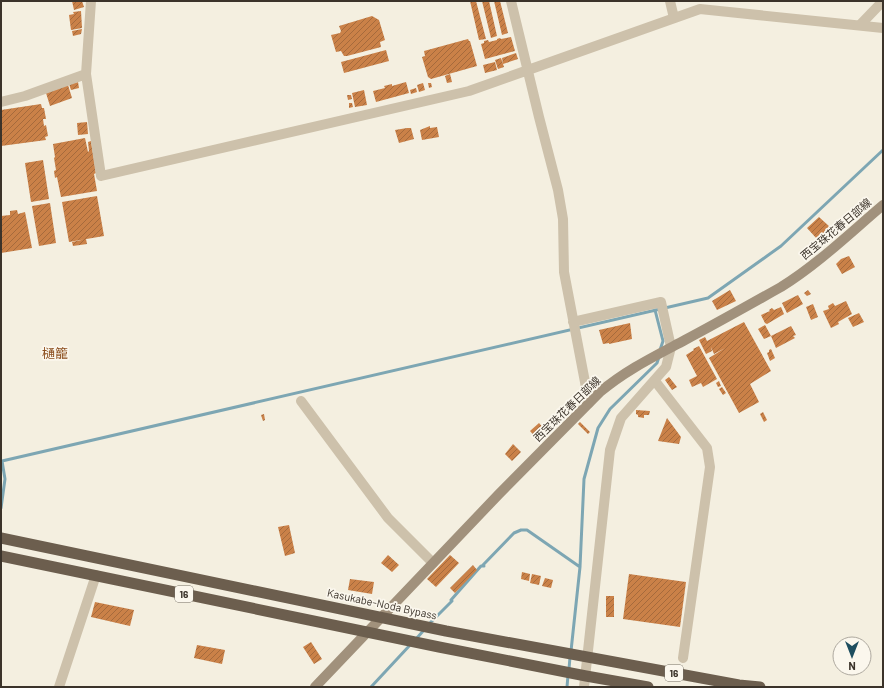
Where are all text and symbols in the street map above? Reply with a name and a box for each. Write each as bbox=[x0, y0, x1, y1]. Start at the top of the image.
street label: 西宝珠花春日部線 bbox=[798, 195, 874, 262]
district label: 樋籠 bbox=[42, 345, 68, 361]
street label: 西宝珠花春日部線 bbox=[530, 373, 603, 444]
road number: 16 bbox=[175, 586, 193, 602]
street label: Kasukabe-Noda Bypass bbox=[326, 586, 438, 622]
north arrow bbox=[832, 636, 872, 676]
text: N bbox=[848, 660, 856, 673]
road number: 16 bbox=[665, 665, 683, 681]

